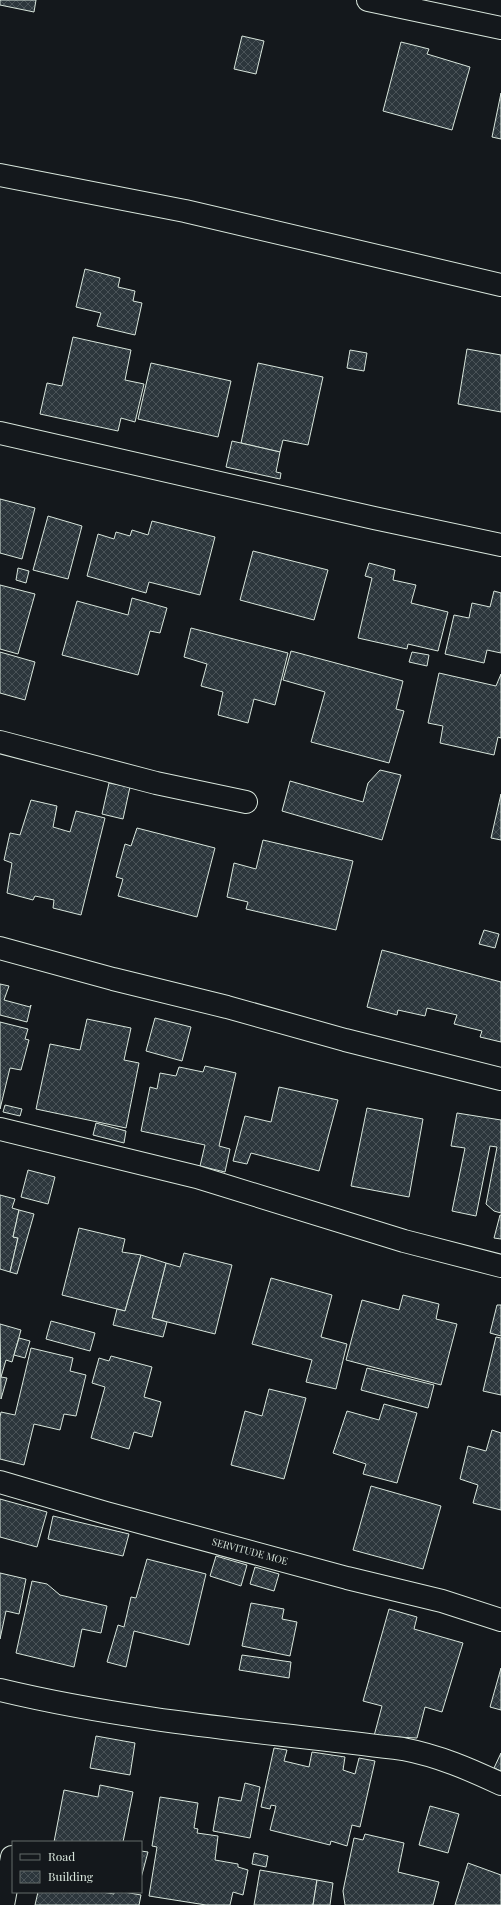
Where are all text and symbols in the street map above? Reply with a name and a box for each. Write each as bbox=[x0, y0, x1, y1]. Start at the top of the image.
street label: SERVITUDE MOE bbox=[210, 1534, 290, 1568]
legend bbox=[12, 1841, 142, 1893]
text: Road bbox=[48, 1848, 75, 1864]
text: Building bbox=[48, 1868, 94, 1884]

